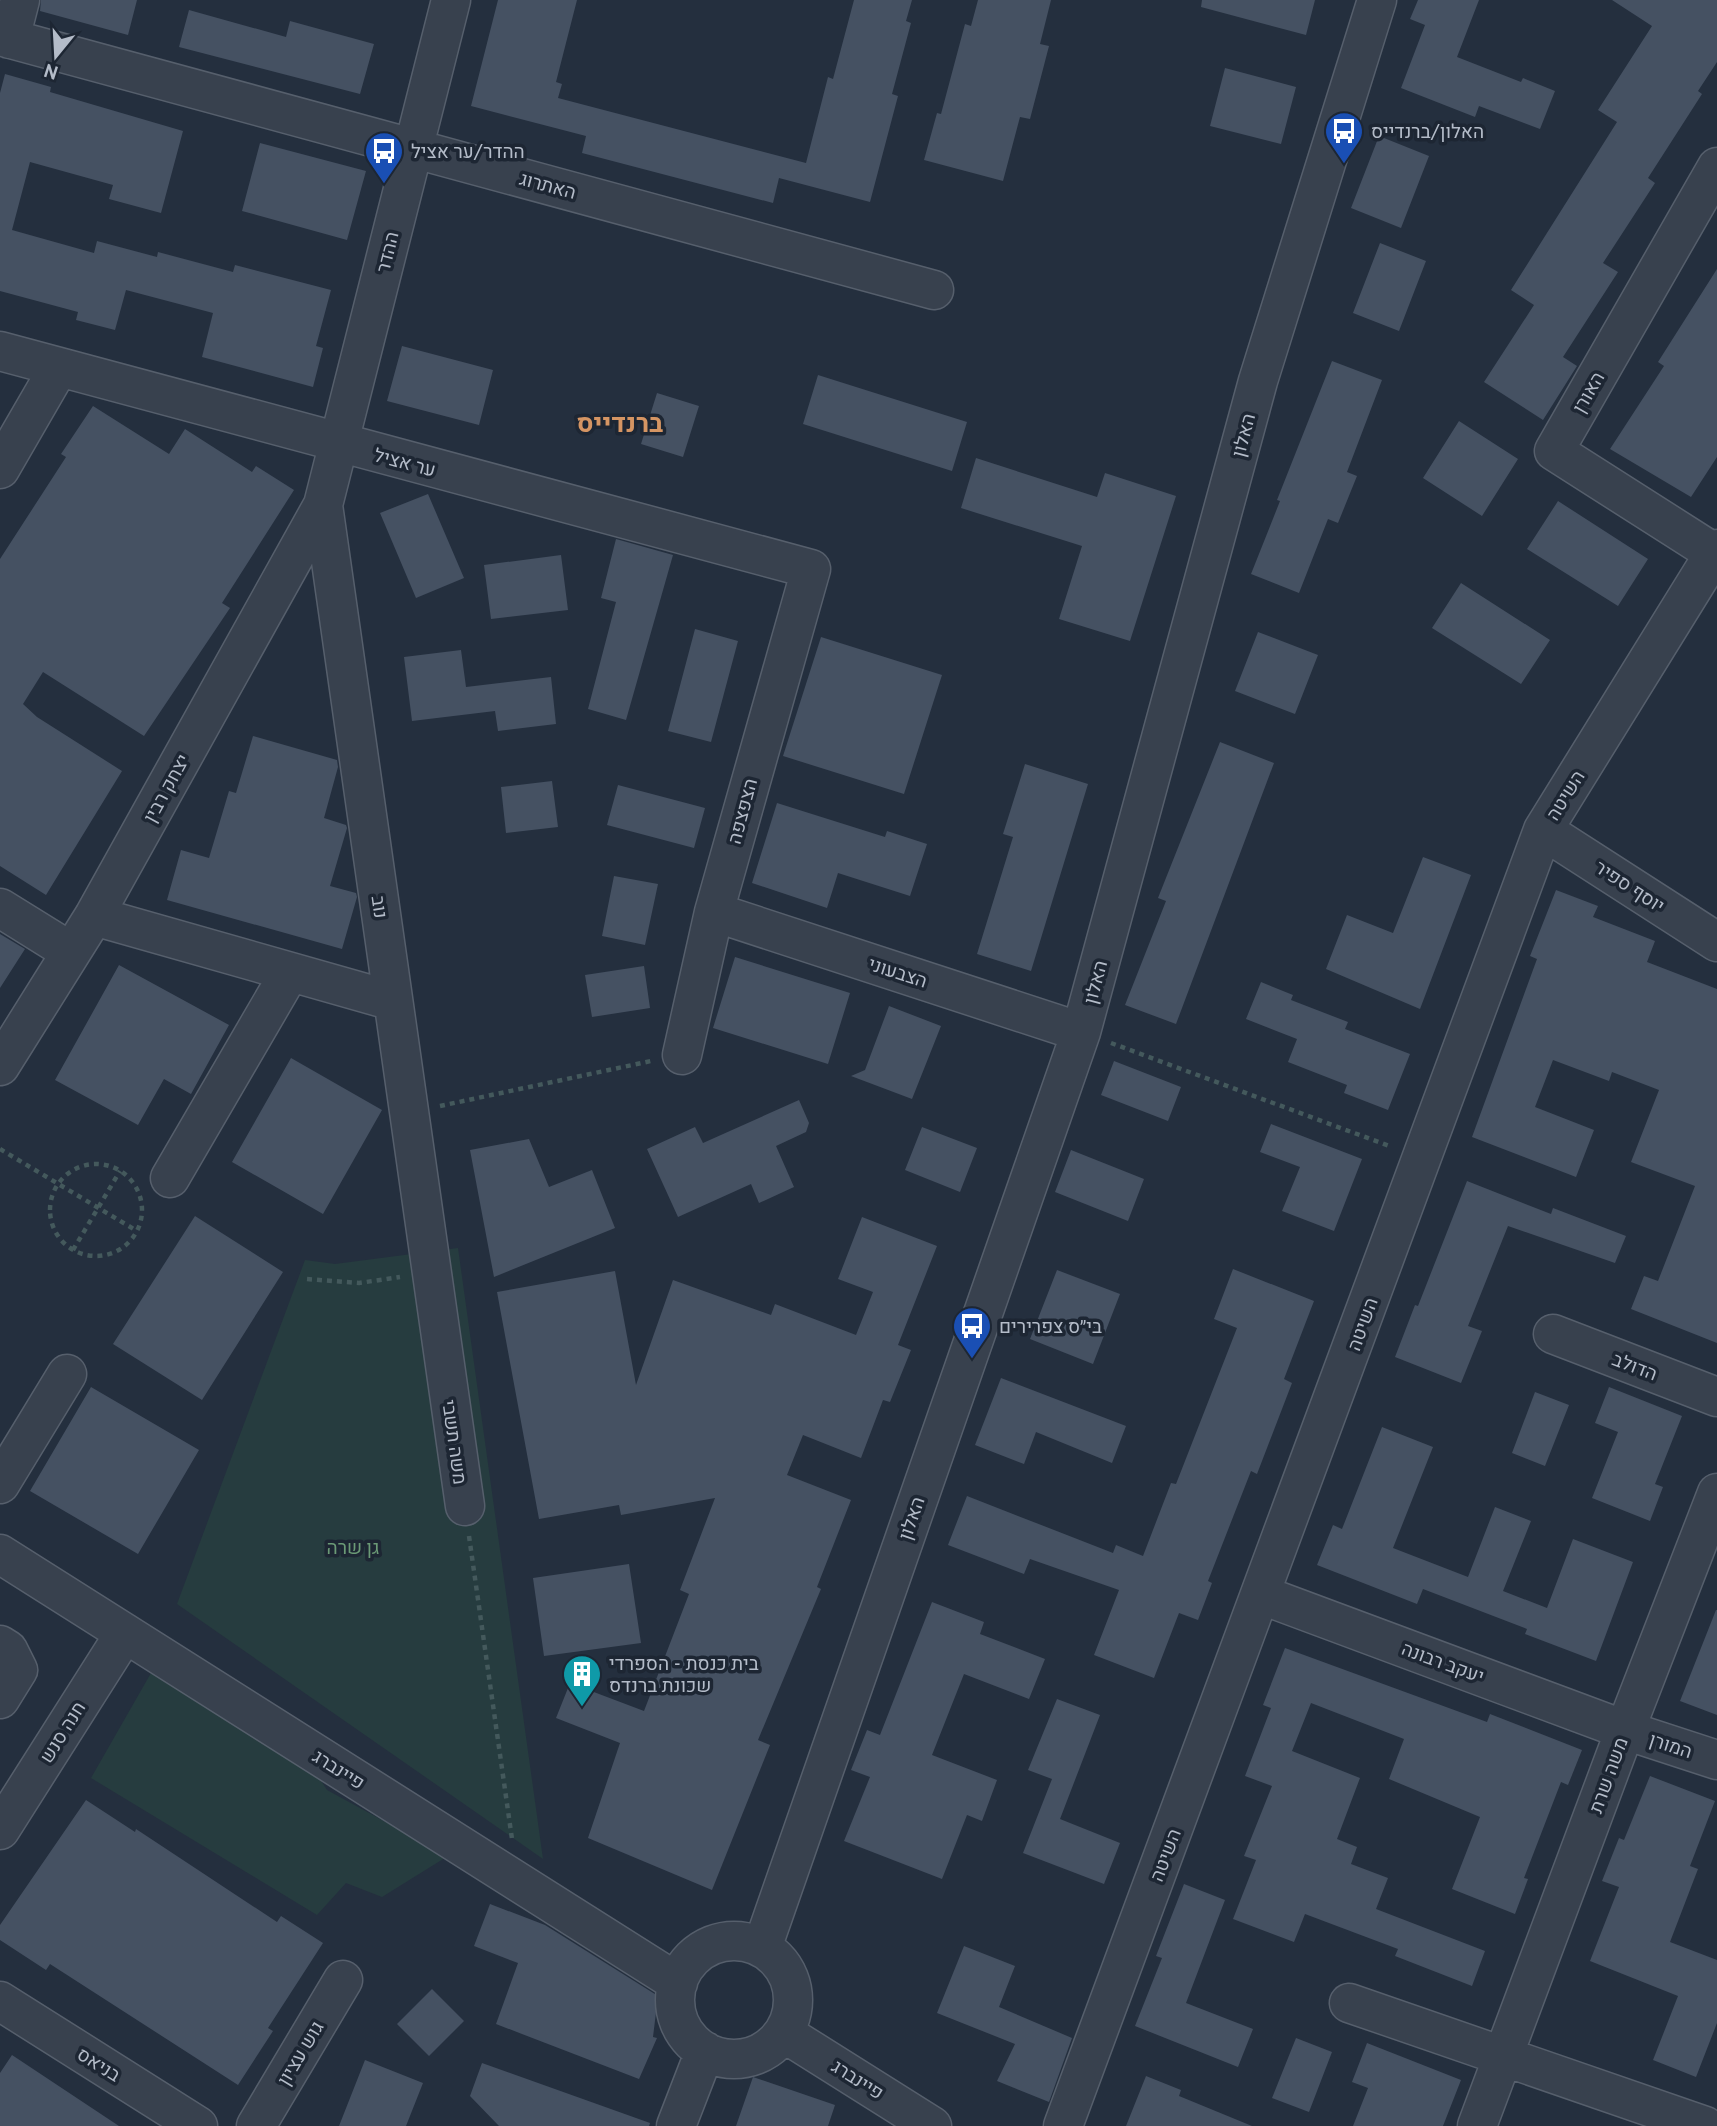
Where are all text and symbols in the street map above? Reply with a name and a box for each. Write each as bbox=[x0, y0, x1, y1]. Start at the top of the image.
north arrow bbox=[21, 21, 91, 91]
text: N bbox=[41, 57, 62, 84]
bus stop icon: האלון/ברנדייס bbox=[1323, 110, 1365, 165]
place label: האלון/ברנדייס bbox=[1371, 121, 1484, 145]
bus stop icon: ההדר/ער אציל bbox=[363, 130, 405, 185]
place label: ההדר/ער אציל bbox=[411, 141, 525, 165]
street label: האתרוג bbox=[517, 168, 578, 206]
street label: ההדר bbox=[372, 229, 406, 276]
street label: האורן bbox=[1568, 368, 1611, 418]
district label: ברנדייס bbox=[577, 409, 663, 442]
street label: האלון bbox=[1228, 411, 1262, 460]
street label: ער אציל bbox=[371, 444, 438, 484]
street label: יצחק רבין bbox=[139, 751, 196, 827]
street label: השיטה bbox=[1542, 766, 1591, 826]
street label: הצפצפה bbox=[724, 776, 764, 847]
street label: יוסף ספיר bbox=[1590, 856, 1668, 919]
street label: נוב bbox=[365, 894, 391, 920]
street label: הצבעוני bbox=[865, 953, 930, 995]
street label: האלון bbox=[1080, 958, 1114, 1007]
street label: השיטה bbox=[1343, 1295, 1385, 1355]
bus stop icon: בי״ס צפרירים bbox=[951, 1305, 993, 1360]
place label: בי״ס צפרירים bbox=[999, 1316, 1102, 1340]
street label: הדולב bbox=[1608, 1348, 1660, 1387]
street label: משה תשבי bbox=[435, 1398, 471, 1486]
street label: האלון bbox=[894, 1494, 931, 1543]
park label: גן שרה bbox=[327, 1537, 379, 1561]
street label: יעקב רבונה bbox=[1398, 1638, 1487, 1690]
building icon: בית כנסת - הספרדי שכונת ברנדס bbox=[561, 1653, 603, 1708]
place label: בית כנסת - הספרדי שכונת ברנדס bbox=[609, 1653, 759, 1699]
street label: חנה סנש bbox=[35, 1698, 92, 1768]
street label: המורן bbox=[1646, 1729, 1695, 1765]
street label: משה שרת bbox=[1585, 1734, 1635, 1817]
street label: פיינברג bbox=[307, 1745, 368, 1796]
street label: השיטה bbox=[1146, 1826, 1188, 1886]
street label: גוש עציון bbox=[273, 2018, 330, 2091]
street label: בניאס bbox=[72, 2043, 124, 2088]
street label: פיינברג bbox=[826, 2055, 887, 2106]

